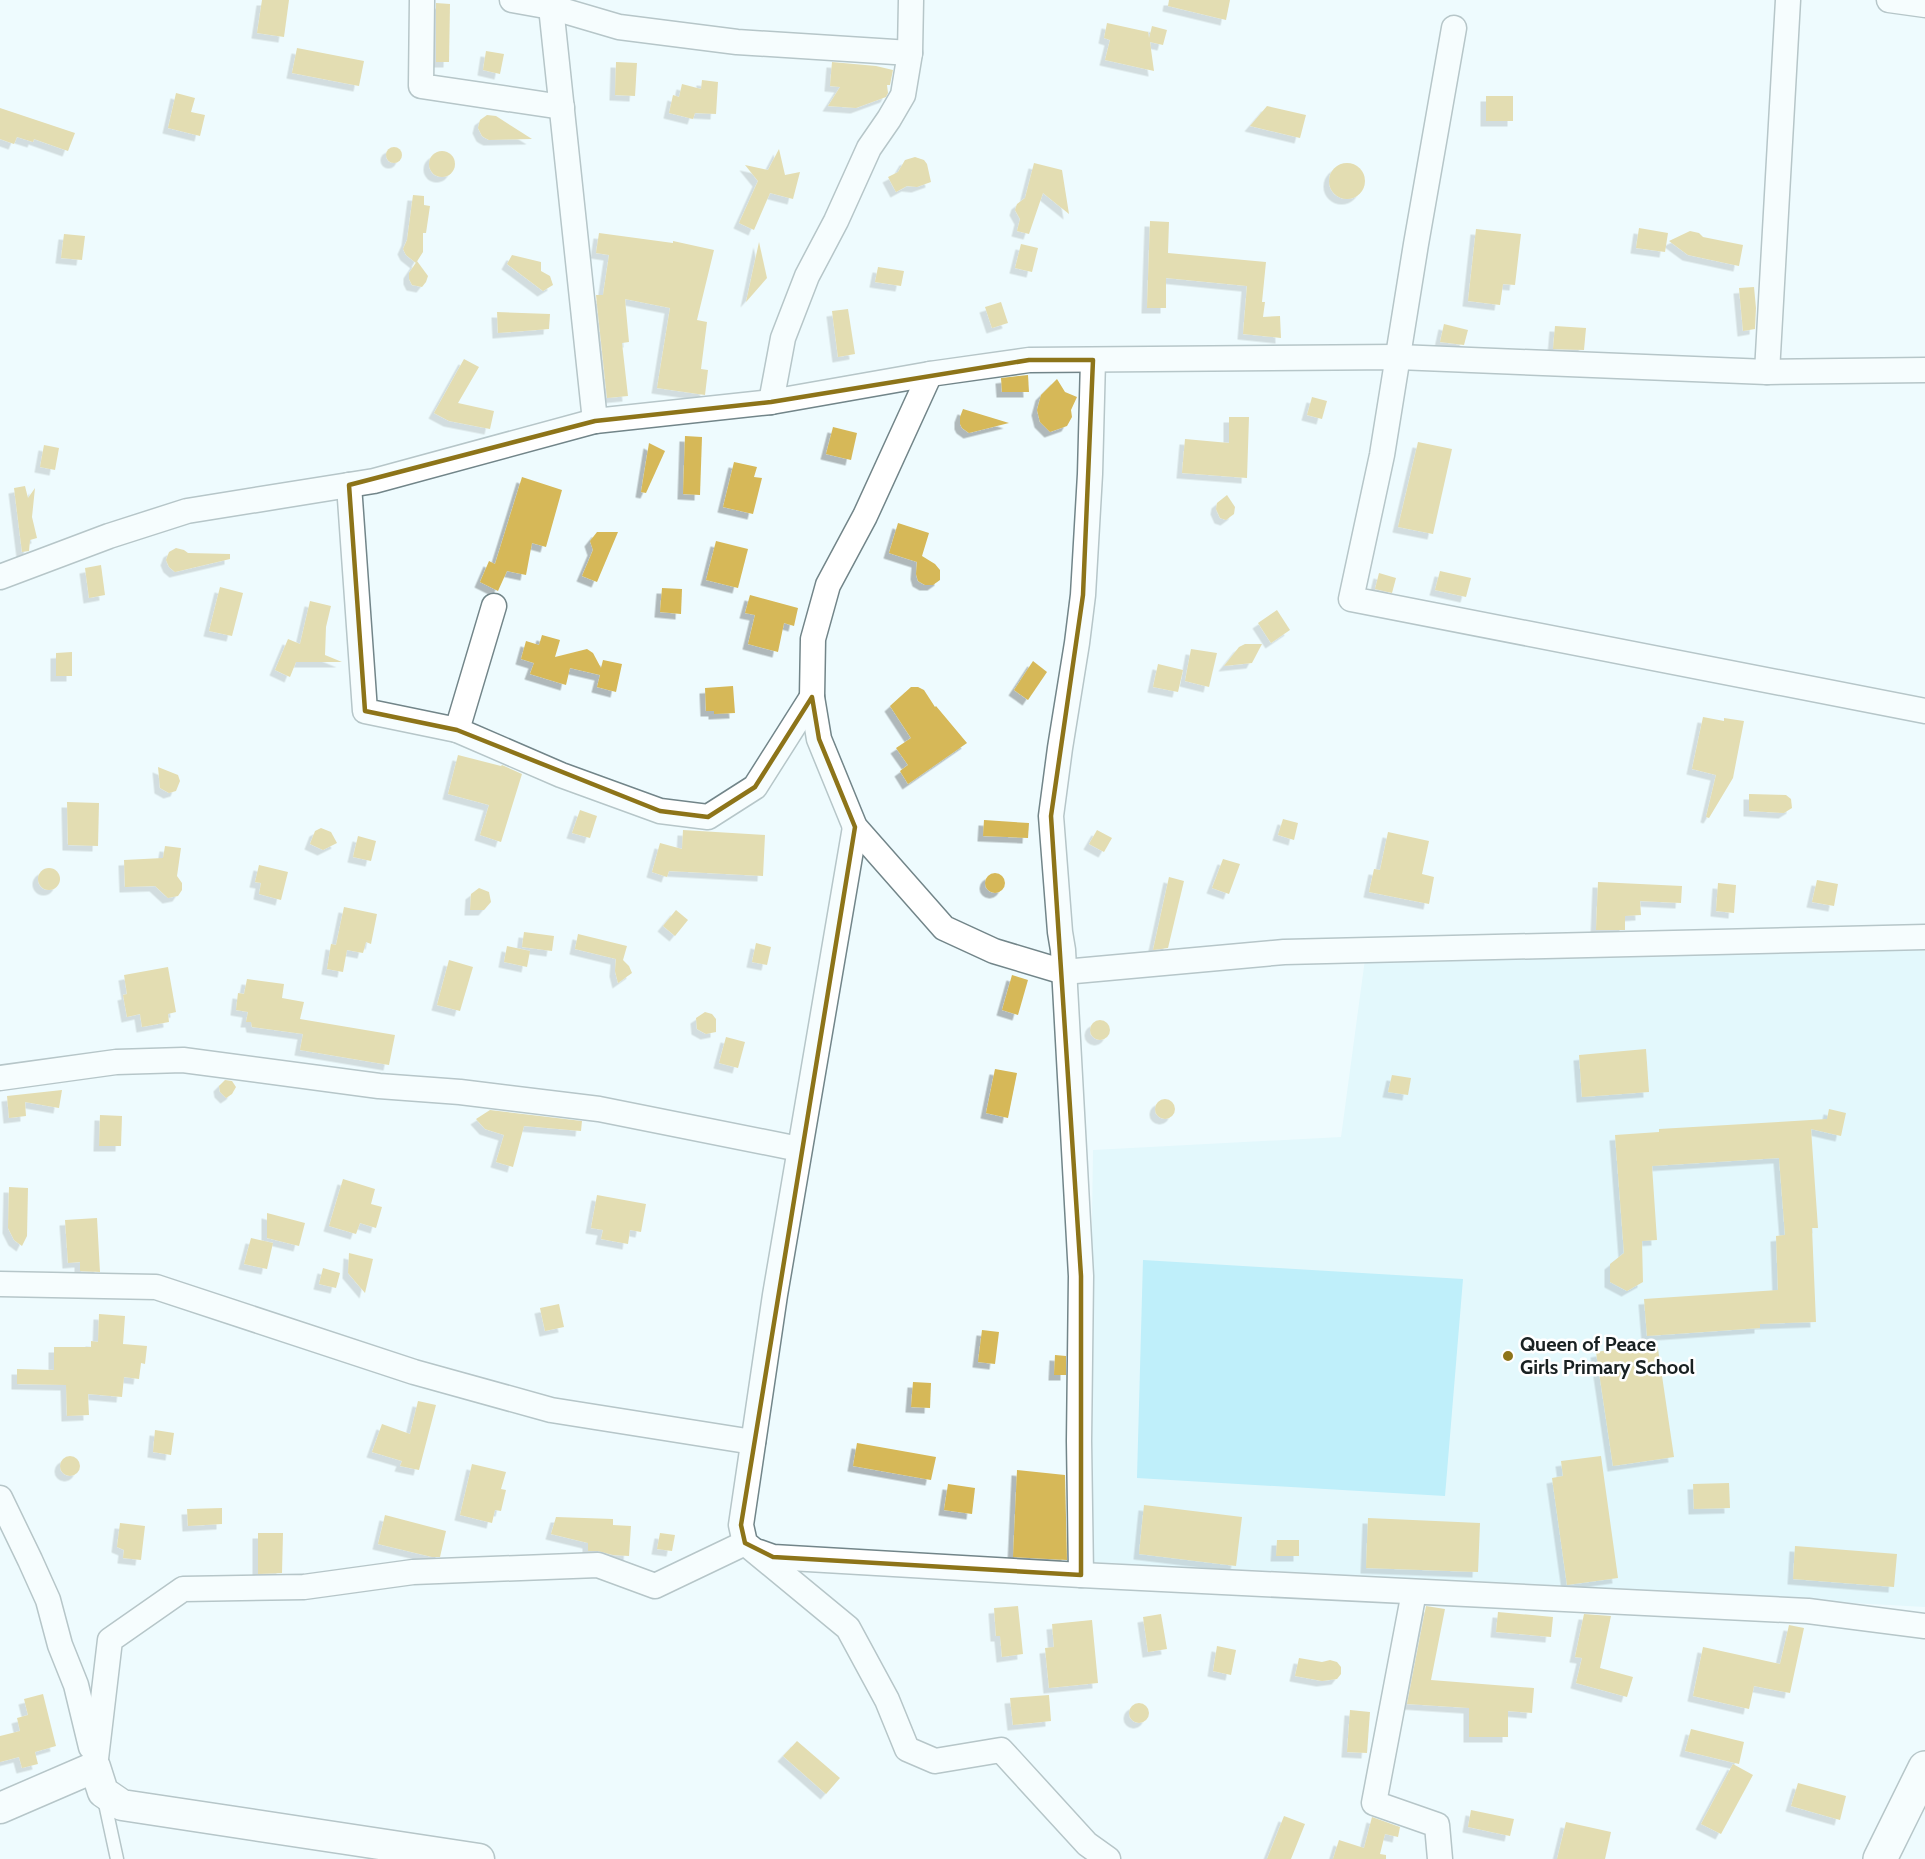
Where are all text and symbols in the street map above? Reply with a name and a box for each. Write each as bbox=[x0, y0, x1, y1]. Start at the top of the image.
place label: Queen of Peace Girls Primary School bbox=[1520, 1332, 1695, 1379]
marker: Queen of Peace Girls Primary School bbox=[1501, 1349, 1515, 1363]

